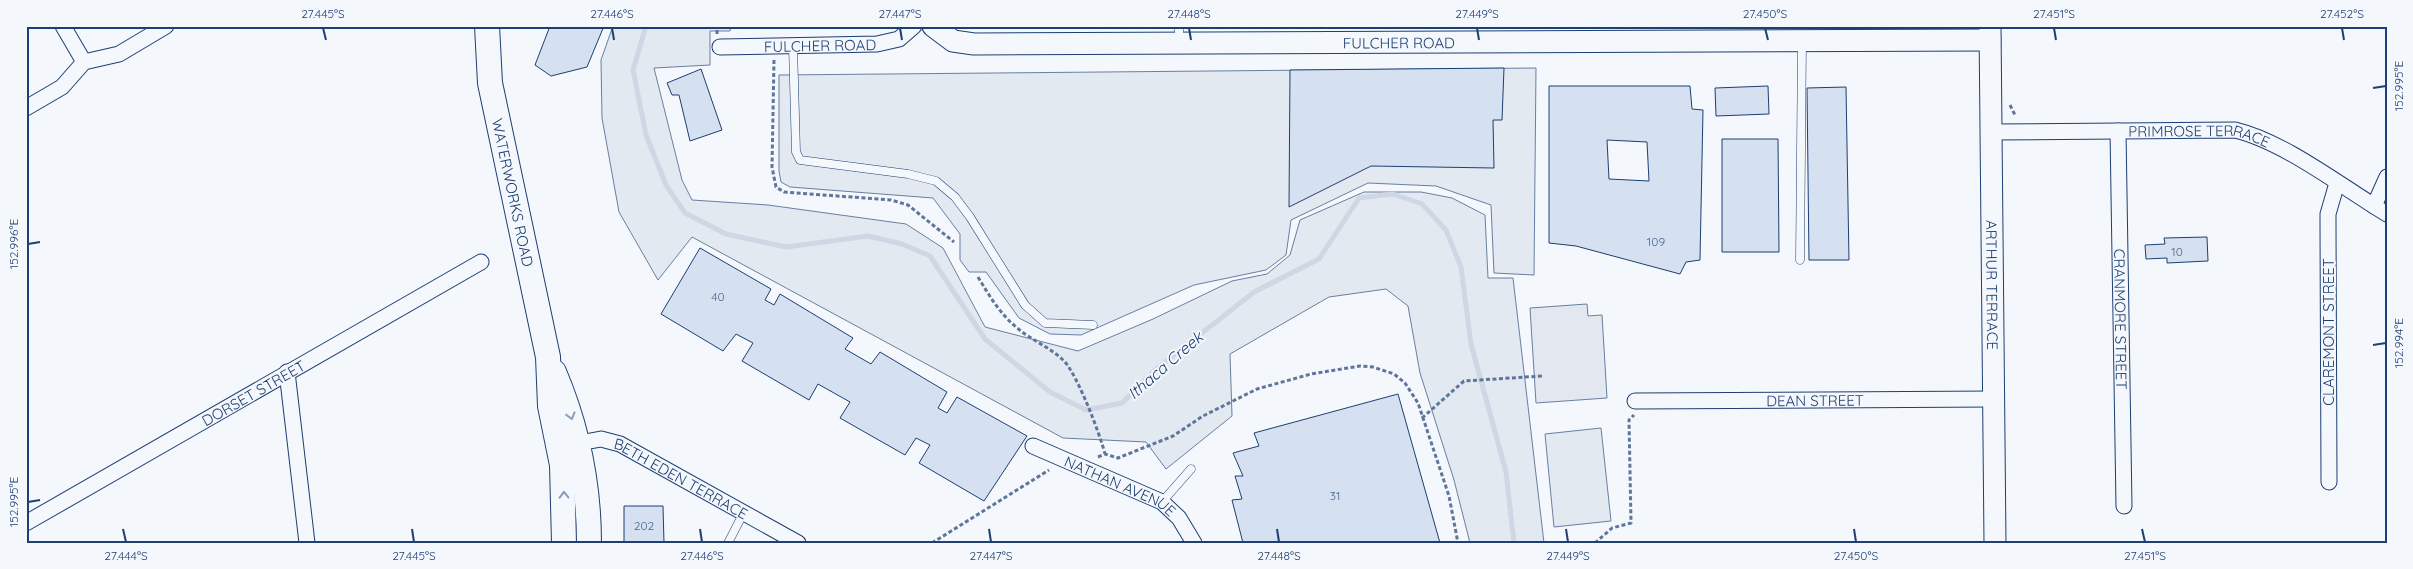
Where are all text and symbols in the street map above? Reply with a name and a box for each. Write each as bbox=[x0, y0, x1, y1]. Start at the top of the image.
text: 27.445°S bbox=[301, 6, 345, 21]
text: 27.446°S bbox=[590, 6, 634, 21]
text: 27.447°S bbox=[879, 6, 922, 21]
text: 27.448°S bbox=[1167, 6, 1211, 21]
text: 27.449°S bbox=[1455, 6, 1499, 21]
text: 27.450°S bbox=[1743, 6, 1787, 21]
text: 27.451°S bbox=[2033, 6, 2075, 21]
text: 27.452°S bbox=[2320, 6, 2364, 21]
street label: FULCHER ROAD bbox=[1343, 33, 1455, 52]
street label: FULCHER ROAD bbox=[764, 35, 876, 56]
text: 152.995°E bbox=[2391, 61, 2406, 111]
street label: WATERWORKS ROAD bbox=[488, 117, 538, 269]
street label: PRIMROSE TERRACE bbox=[2128, 120, 2273, 151]
text: 152.996°E bbox=[6, 219, 21, 269]
street label: ARTHUR TERRACE bbox=[1982, 220, 2003, 350]
house number: 109 bbox=[1647, 234, 1665, 249]
house number: 10 bbox=[2171, 244, 2183, 259]
street label: CRANMORE STREET bbox=[2110, 248, 2132, 390]
street label: CLAREMONT STREET bbox=[2319, 258, 2338, 406]
house number: 40 bbox=[711, 289, 725, 304]
text: 152.994°E bbox=[2391, 318, 2406, 368]
water label: Ithaca Creek bbox=[1123, 326, 1208, 403]
street label: DORSET STREET bbox=[198, 355, 308, 430]
street label: DEAN STREET bbox=[1766, 390, 1864, 410]
one-way arrow bbox=[565, 411, 576, 420]
street label: BETH EDEN TERRACE bbox=[612, 433, 752, 523]
street label: NATHAN AVENUE bbox=[1062, 451, 1180, 520]
text: 152.995°E bbox=[6, 477, 21, 527]
house number: 31 bbox=[1330, 488, 1340, 503]
one-way arrow bbox=[558, 491, 569, 499]
house number: 202 bbox=[634, 518, 655, 533]
text: 27.444°S bbox=[104, 548, 148, 563]
text: 27.445°S bbox=[392, 548, 436, 563]
text: 27.446°S bbox=[680, 548, 724, 563]
text: 27.447°S bbox=[970, 548, 1013, 563]
text: 27.448°S bbox=[1257, 548, 1301, 563]
text: 27.449°S bbox=[1546, 548, 1590, 563]
text: 27.450°S bbox=[1834, 548, 1878, 563]
text: 27.451°S bbox=[2124, 548, 2166, 563]

